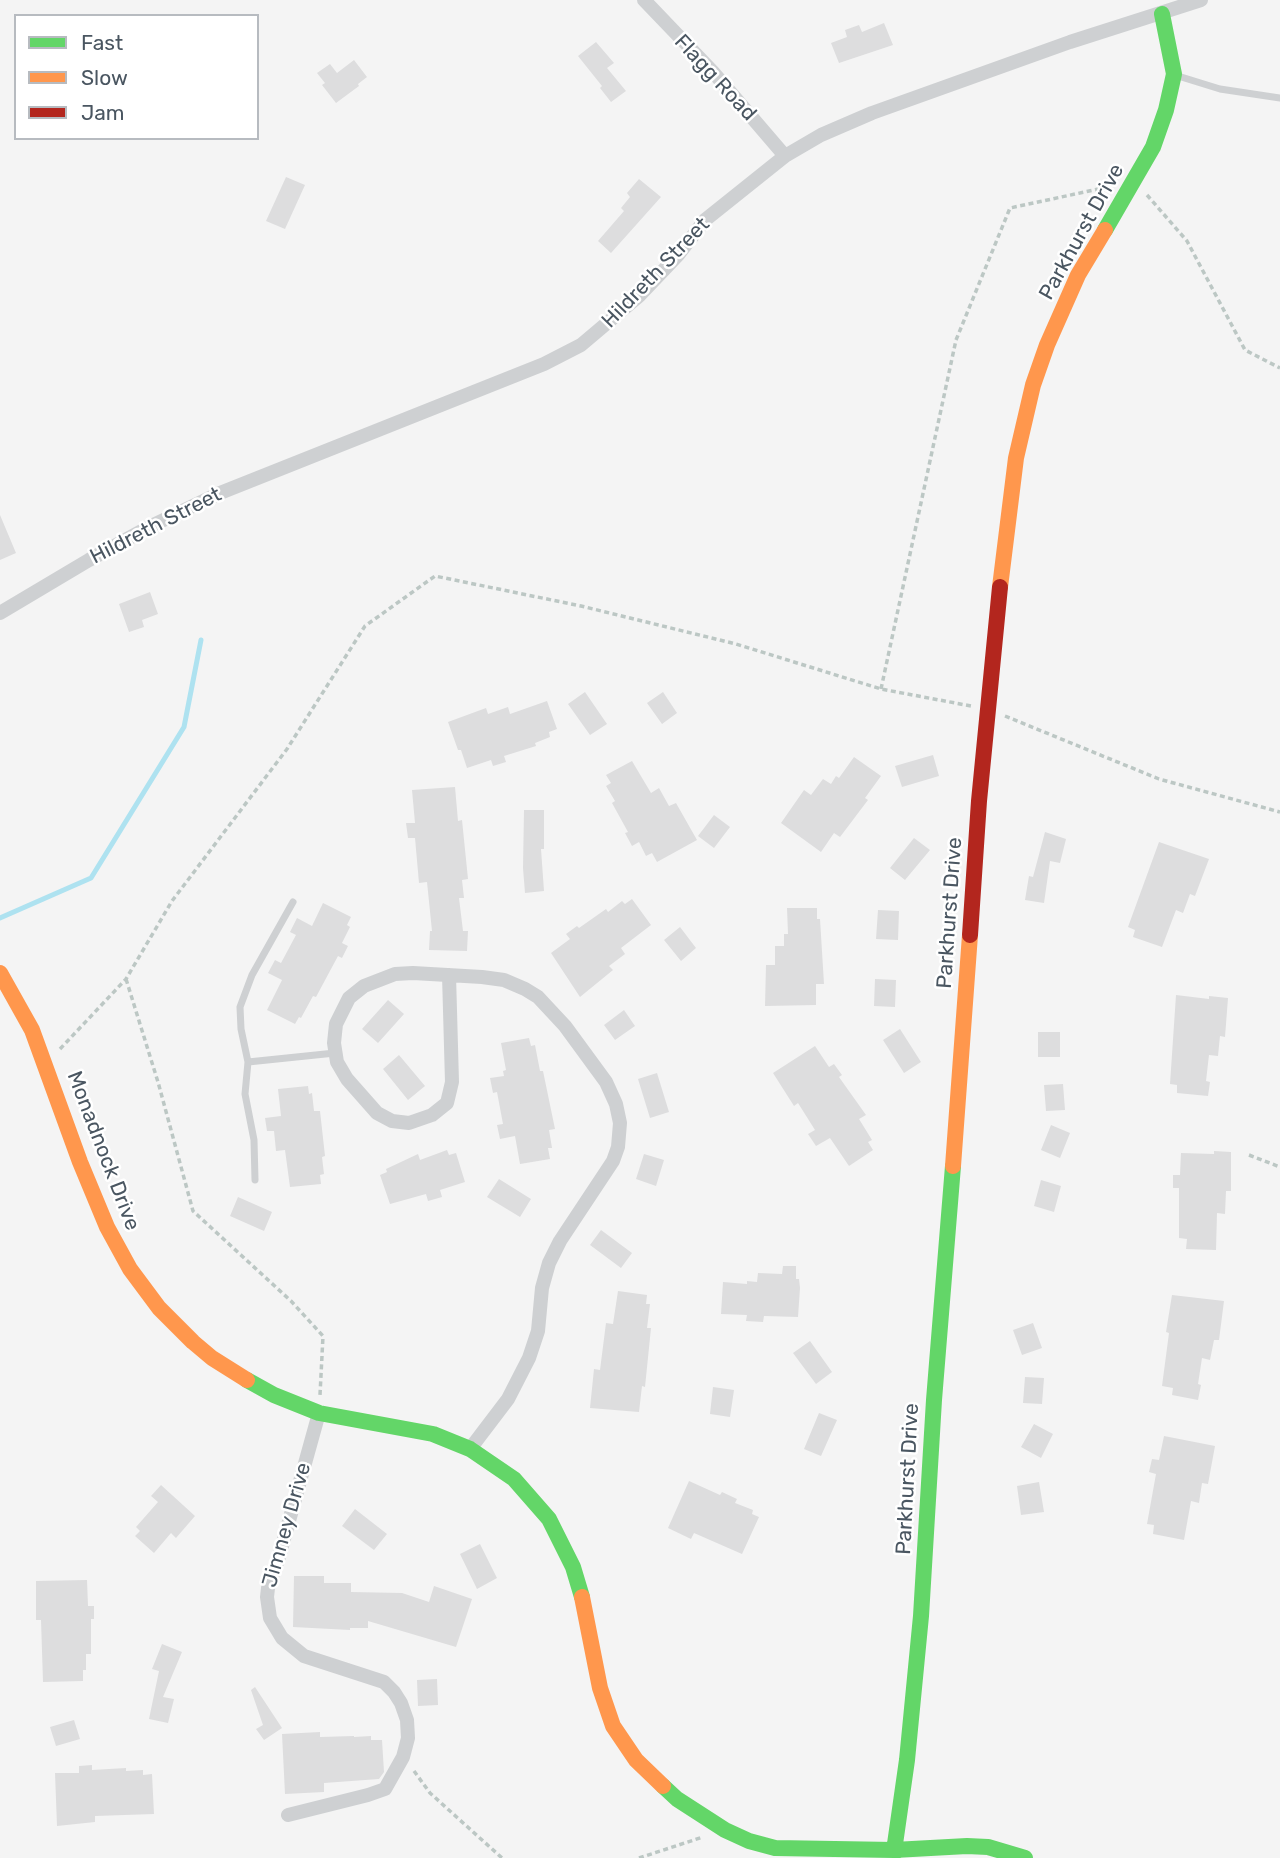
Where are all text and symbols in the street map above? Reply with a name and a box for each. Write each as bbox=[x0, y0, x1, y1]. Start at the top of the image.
legend bbox=[14, 14, 259, 140]
text: Fast bbox=[81, 30, 123, 55]
street label: Flagg Road bbox=[669, 30, 761, 126]
text: Slow bbox=[81, 65, 128, 90]
text: Jam bbox=[81, 100, 125, 125]
street label: Parkhurst Drive bbox=[1034, 160, 1130, 304]
street label: Hildreth Street bbox=[597, 212, 715, 334]
street label: Hildreth Street bbox=[86, 482, 226, 570]
street label: Parkhurst Drive bbox=[932, 836, 968, 990]
street label: Monadnock Drive bbox=[61, 1068, 145, 1234]
street label: Parkhurst Drive bbox=[891, 1403, 925, 1555]
street label: Jimney Drive bbox=[257, 1460, 317, 1590]

